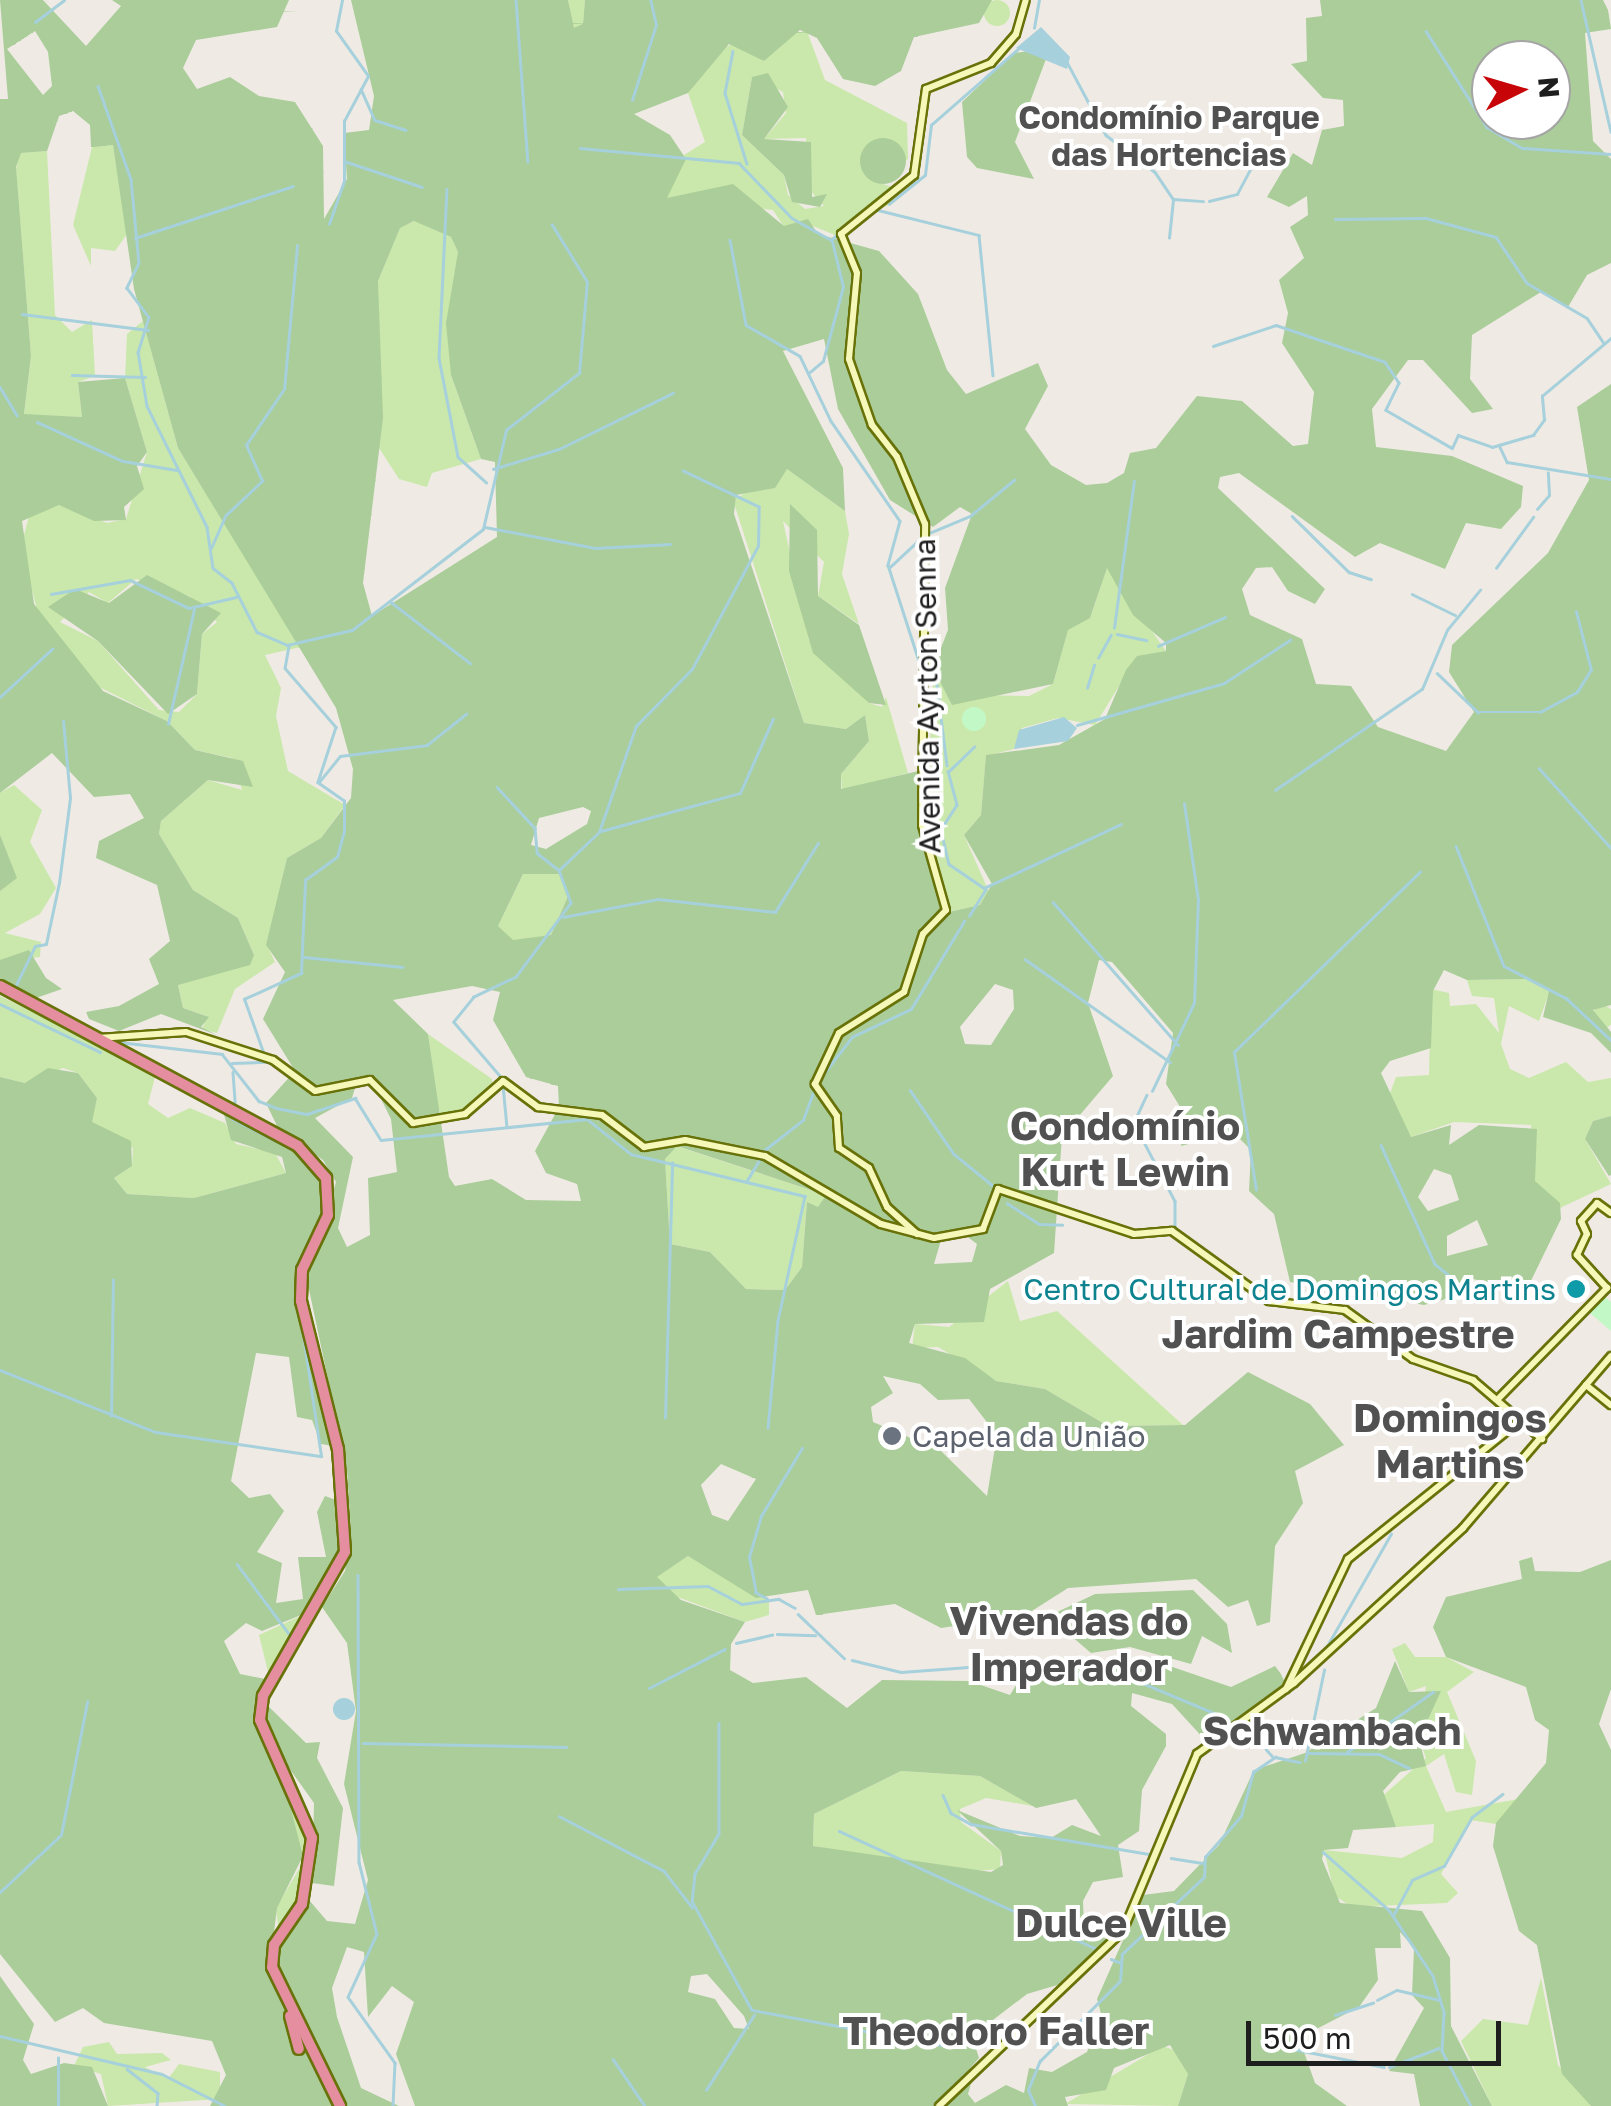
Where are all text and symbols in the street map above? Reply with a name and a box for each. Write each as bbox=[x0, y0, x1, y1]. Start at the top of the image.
north arrow bbox=[1471, 40, 1571, 140]
text: N bbox=[1532, 75, 1567, 100]
district label: Condomínio Parque das Hortencias bbox=[1018, 99, 1320, 174]
street label: Avenida Ayrton Senna bbox=[906, 538, 948, 854]
district label: Condomínio Kurt Lewin bbox=[1010, 1101, 1240, 1195]
place label: Centro Cultural de Domingos Martins bbox=[1023, 1271, 1556, 1307]
marker: Centro Cultural de Domingos Martins bbox=[1565, 1278, 1587, 1300]
district label: Jardim Campestre bbox=[1161, 1309, 1515, 1357]
district label: Domingos Martins bbox=[1353, 1393, 1547, 1487]
place label: Capela da União bbox=[912, 1418, 1145, 1454]
marker: Capela da União bbox=[881, 1425, 903, 1447]
district label: Vivendas do Imperador bbox=[949, 1596, 1189, 1690]
district label: Schwambach bbox=[1203, 1706, 1461, 1754]
district label: Dulce Ville bbox=[1015, 1898, 1227, 1946]
scale bar bbox=[1251, 2001, 1506, 2063]
district label: Theodoro Faller bbox=[842, 2006, 1150, 2054]
text: 500 m bbox=[1263, 2020, 1352, 2056]

